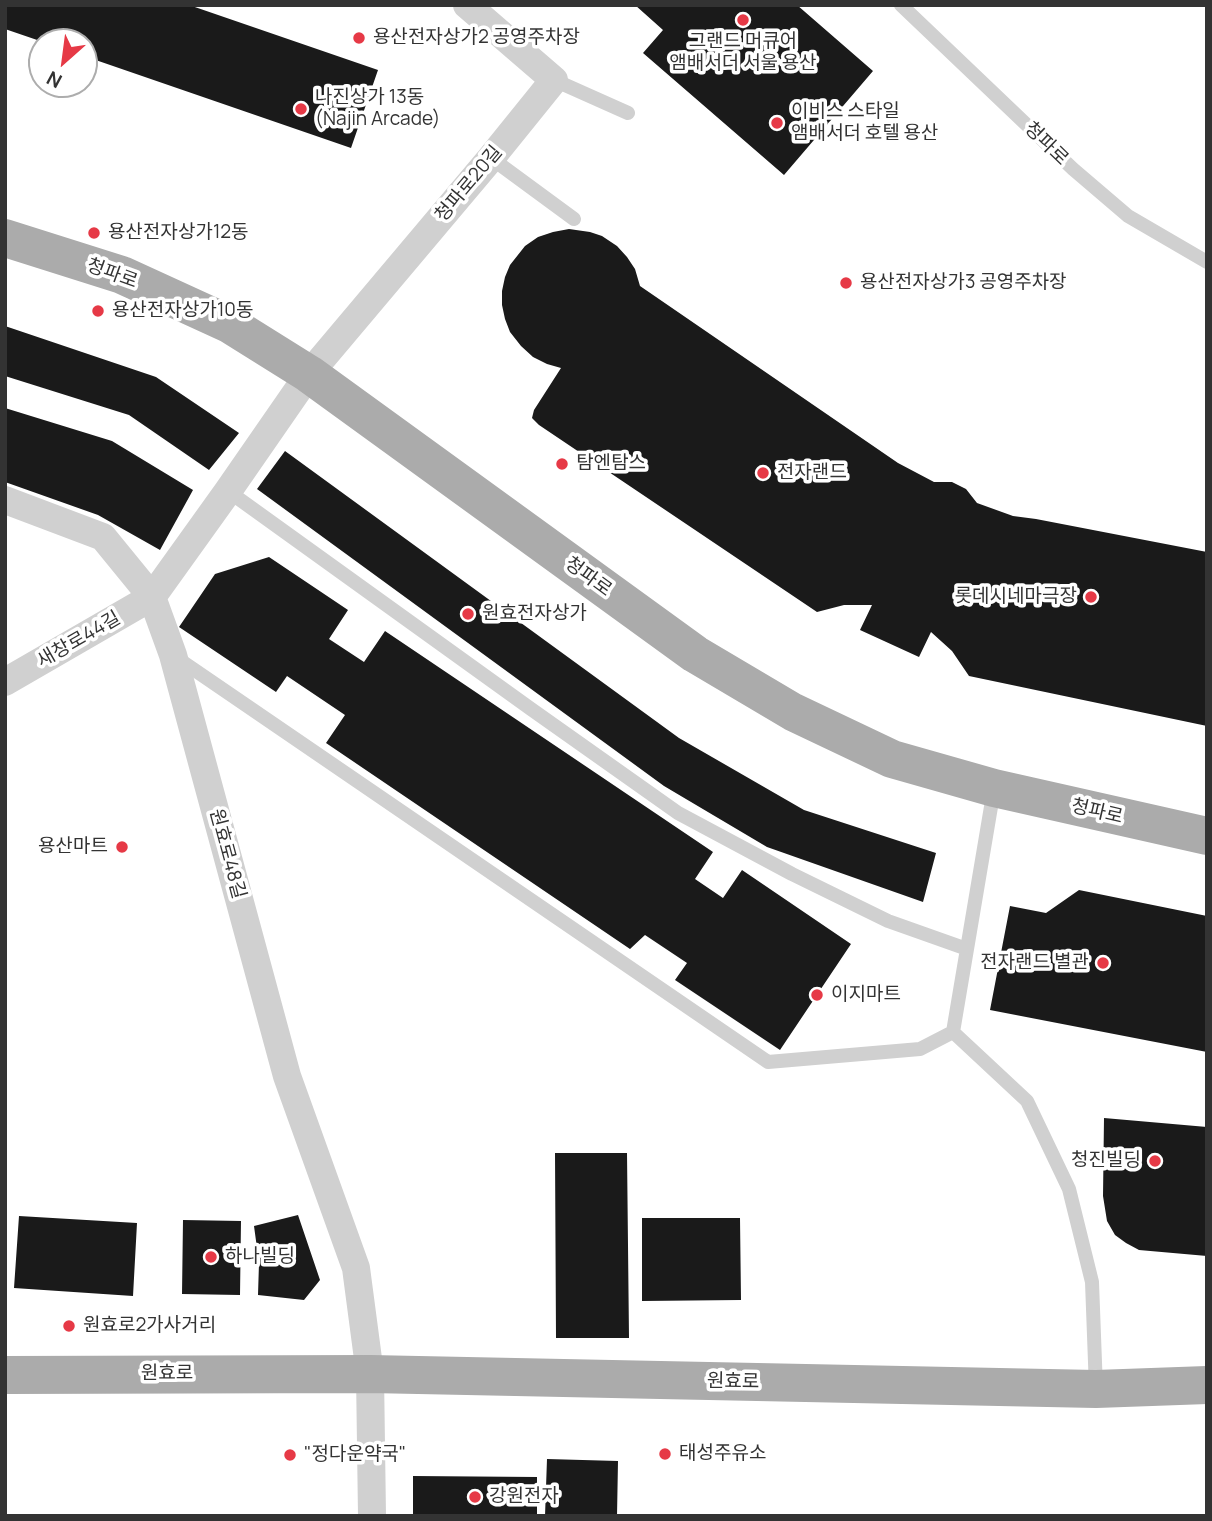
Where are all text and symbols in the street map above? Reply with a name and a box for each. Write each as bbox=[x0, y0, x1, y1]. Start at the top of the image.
marker: 그랜드 머큐어 앰배서더 서울 용산 bbox=[735, 12, 751, 28]
place label: 용산전자상가2 공영주차장 bbox=[373, 27, 580, 49]
north arrow bbox=[28, 28, 98, 98]
marker: 용산전자상가2 공영주차장 bbox=[351, 30, 367, 46]
place label: 그랜드 머큐어 앰배서더 서울 용산 bbox=[669, 31, 817, 75]
text: N bbox=[42, 65, 66, 94]
place label: 나진상가 13동 (Najin Arcade) bbox=[315, 87, 440, 131]
marker: 나진상가 13동 (Najin Arcade) bbox=[293, 101, 309, 117]
place label: 이비스 스타일 앰배서더 호텔 용산 bbox=[791, 101, 938, 145]
marker: 이비스 스타일 앰배서더 호텔 용산 bbox=[769, 115, 785, 131]
street label: 청파로 bbox=[1019, 118, 1073, 170]
street label: 청파로20길 bbox=[431, 141, 507, 227]
place label: 용산전자상가12동 bbox=[108, 222, 249, 244]
marker: 용산전자상가12동 bbox=[86, 225, 102, 241]
street label: 청파로 bbox=[83, 254, 141, 294]
place label: 용산전자상가3 공영주차장 bbox=[860, 272, 1067, 294]
marker: 용산전자상가3 공영주차장 bbox=[838, 275, 854, 291]
place label: 용산전자상가10동 bbox=[112, 300, 253, 322]
marker: 용산전자상가10동 bbox=[90, 303, 106, 319]
place label: 탐엔탐스 bbox=[576, 453, 646, 475]
marker: 탐엔탐스 bbox=[554, 456, 570, 472]
place label: 전자랜드 bbox=[777, 462, 847, 484]
marker: 전자랜드 bbox=[755, 465, 771, 481]
street label: 청파로 bbox=[560, 552, 616, 602]
place label: 롯데시네마극장 bbox=[955, 586, 1077, 608]
marker: 롯데시네마극장 bbox=[1083, 589, 1099, 605]
place label: 원효전자상가 bbox=[482, 603, 587, 625]
marker: 원효전자상가 bbox=[460, 606, 476, 622]
street label: 새창로44길 bbox=[33, 607, 125, 673]
street label: 청파로 bbox=[1069, 795, 1125, 829]
street label: 원효로48길 bbox=[204, 807, 250, 901]
place label: 용산마트 bbox=[38, 836, 108, 858]
marker: 용산마트 bbox=[114, 839, 130, 855]
place label: 전자랜드 별관 bbox=[980, 952, 1089, 974]
marker: 전자랜드 별관 bbox=[1095, 955, 1111, 971]
place label: 이지마트 bbox=[831, 984, 901, 1006]
marker: 이지마트 bbox=[809, 987, 825, 1003]
place label: 청진빌딩 bbox=[1071, 1150, 1141, 1172]
marker: 청진빌딩 bbox=[1147, 1153, 1163, 1169]
place label: 하나빌딩 bbox=[225, 1246, 295, 1268]
marker: 하나빌딩 bbox=[203, 1249, 219, 1265]
place label: 원효로2가사거리 bbox=[83, 1315, 216, 1337]
marker: 원효로2가사거리 bbox=[61, 1318, 77, 1334]
street label: 원효로 bbox=[141, 1363, 193, 1385]
street label: 원효로 bbox=[707, 1370, 759, 1394]
place label: 태성주유소 bbox=[679, 1443, 766, 1465]
place label: "정다운약국" bbox=[304, 1444, 406, 1466]
marker: 태성주유소 bbox=[657, 1446, 673, 1462]
marker: "정다운약국" bbox=[282, 1447, 298, 1463]
place label: 강원전자 bbox=[489, 1486, 559, 1508]
marker: 강원전자 bbox=[467, 1489, 483, 1505]

